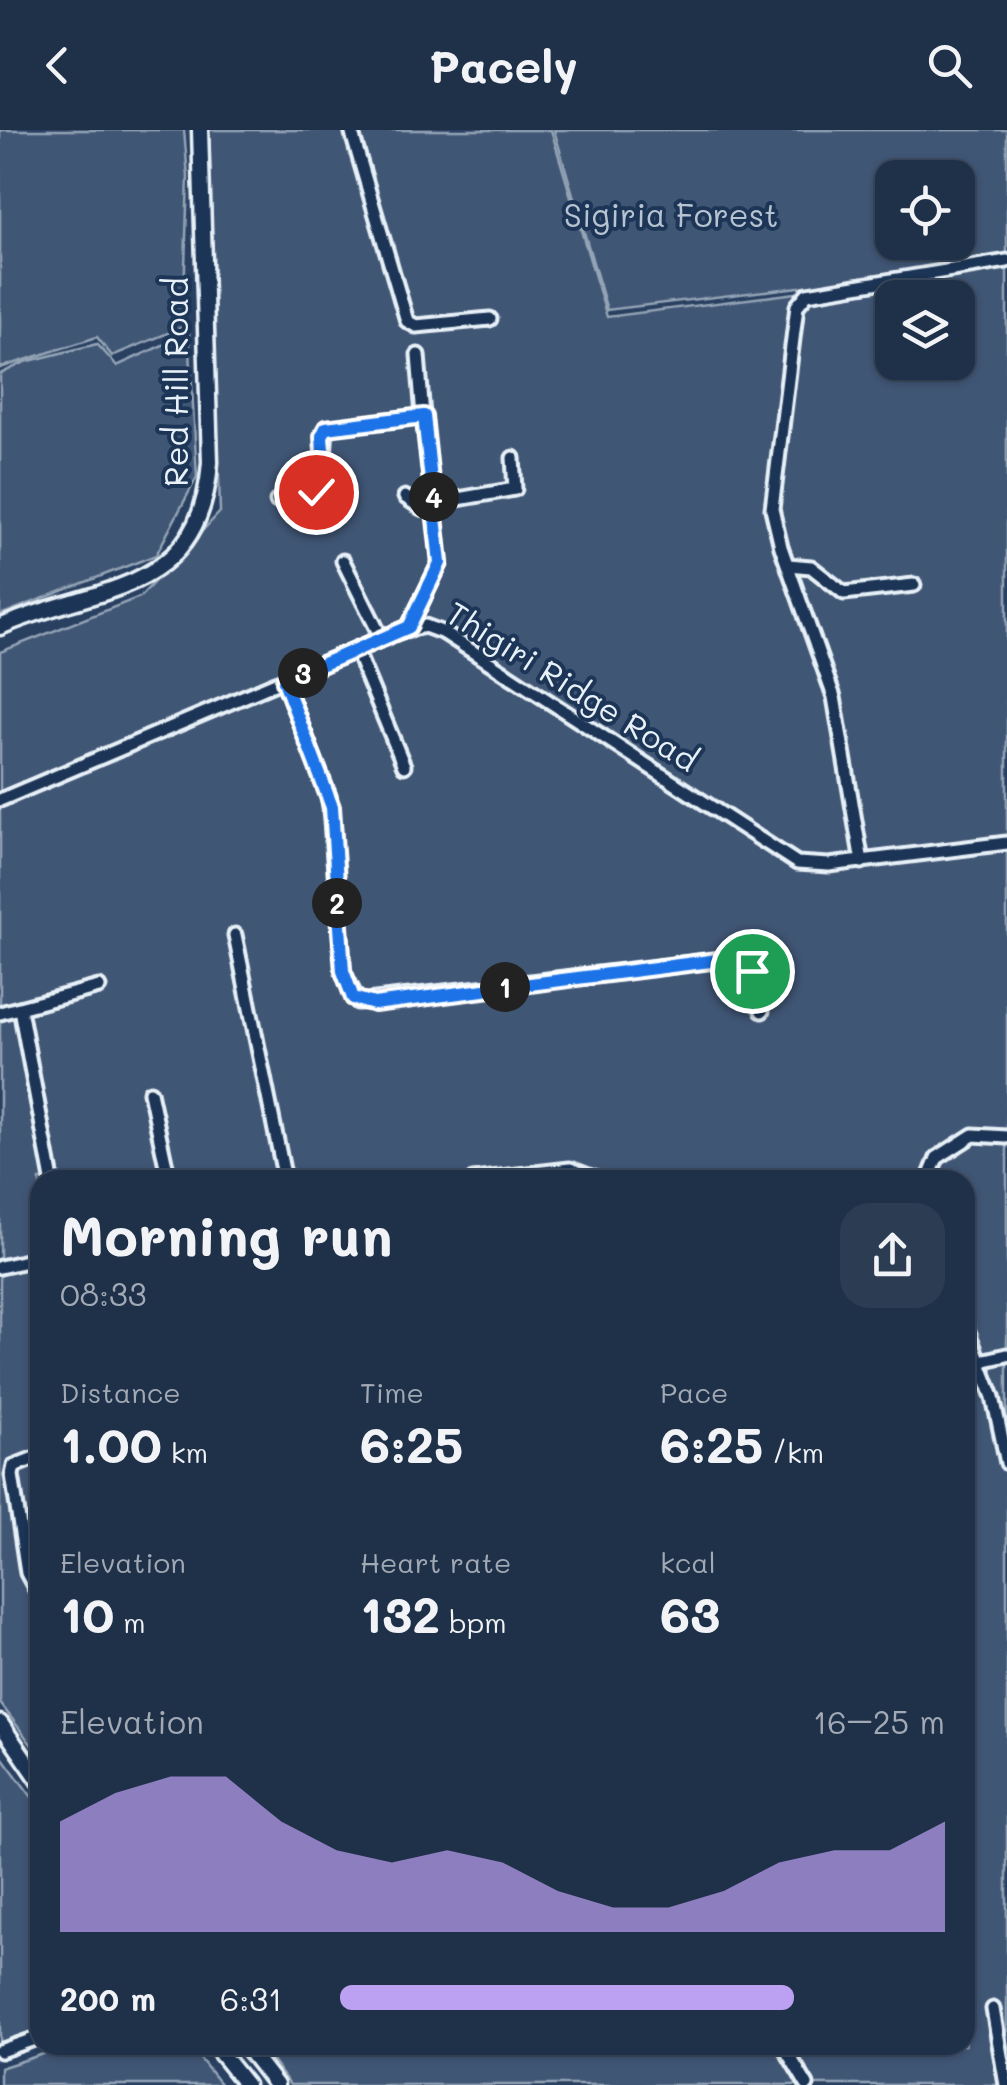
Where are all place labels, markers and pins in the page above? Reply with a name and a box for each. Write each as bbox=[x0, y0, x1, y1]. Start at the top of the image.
pin bbox=[274, 450, 359, 535]
pin: 4 bbox=[409, 472, 459, 522]
pin: 3 bbox=[278, 648, 328, 698]
pin: 2 bbox=[312, 878, 362, 928]
pin bbox=[710, 929, 795, 1014]
pin: 1 bbox=[480, 962, 530, 1012]

